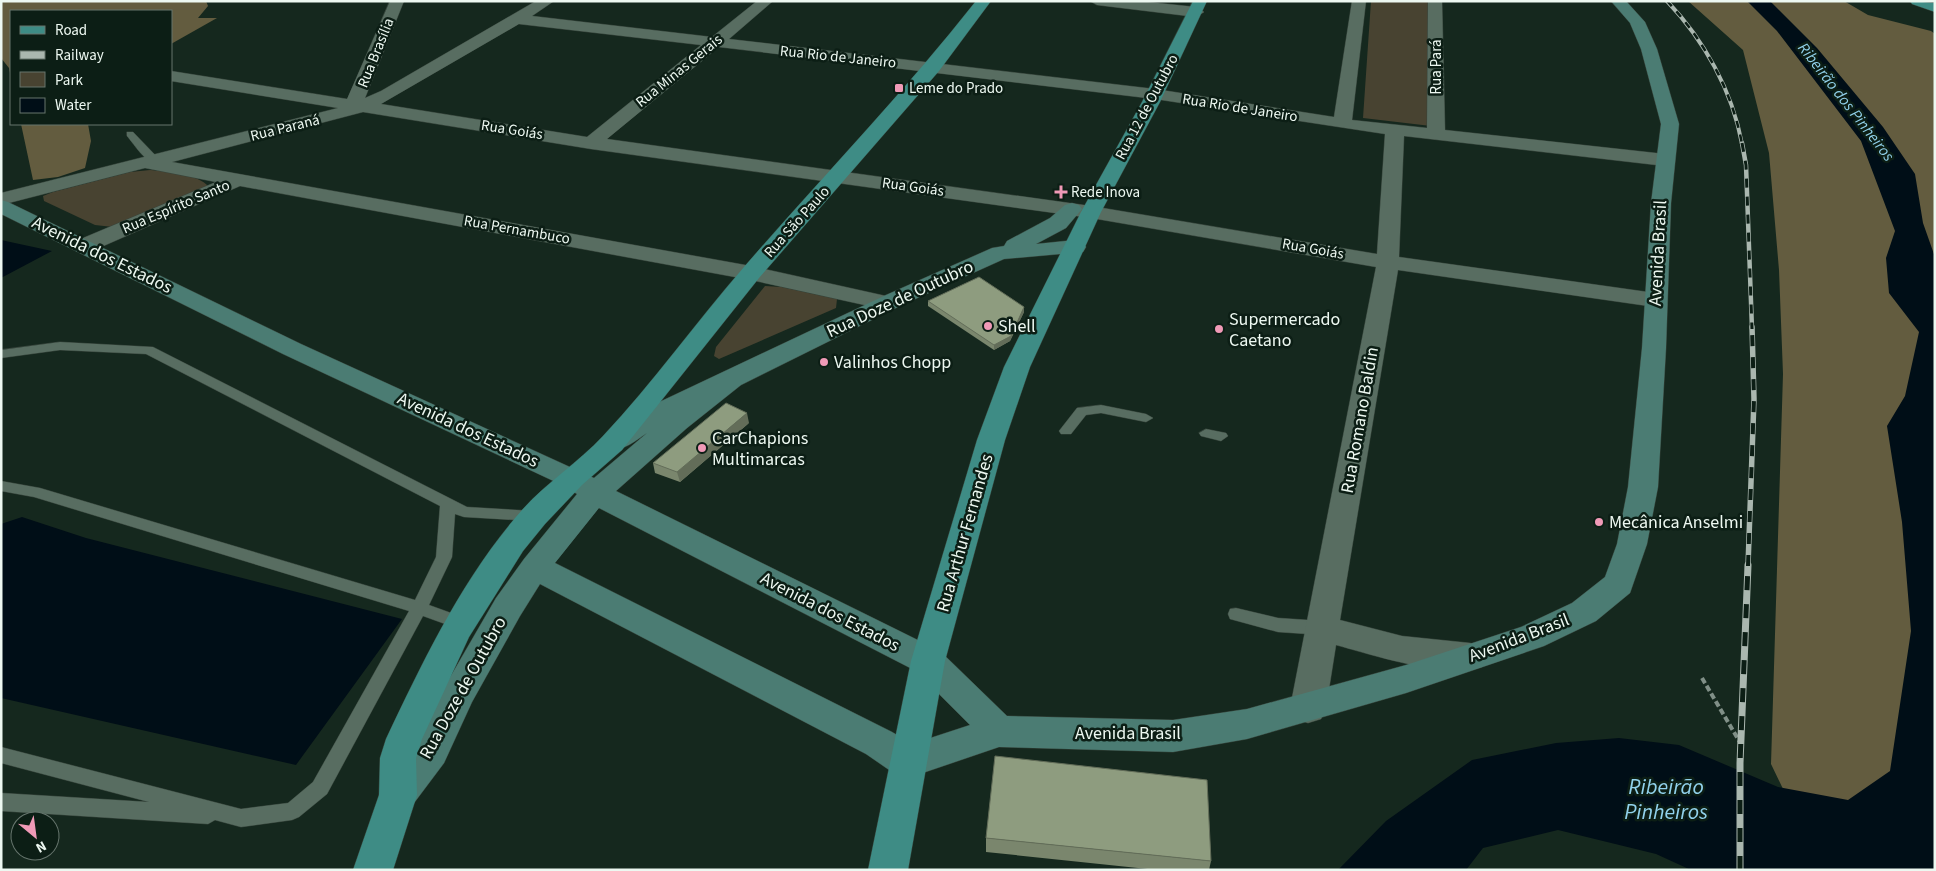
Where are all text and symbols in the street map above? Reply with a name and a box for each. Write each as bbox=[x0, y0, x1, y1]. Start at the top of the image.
legend bbox=[10, 10, 172, 125]
street label: Rua Brasília bbox=[352, 15, 400, 91]
text: Road bbox=[55, 20, 87, 41]
street label: Rua Minas Gerais bbox=[631, 29, 727, 113]
water label: Ribeirão dos Pinheiros bbox=[1793, 38, 1900, 166]
street label: Rua Pará bbox=[1426, 39, 1447, 95]
street label: Rua Rio de Janeiro bbox=[779, 40, 897, 74]
text: Railway bbox=[55, 45, 104, 66]
street label: Rua 12 de Outubro bbox=[1110, 51, 1184, 163]
text: Park bbox=[55, 70, 84, 91]
place label: Leme do Prado bbox=[909, 78, 1003, 99]
marker: Leme do Prado bbox=[893, 82, 905, 94]
street label: Rua Rio de Janeiro bbox=[1181, 89, 1299, 127]
text: Water bbox=[55, 95, 92, 116]
street label: Rua Paraná bbox=[248, 109, 322, 147]
street label: Rua Goiás bbox=[480, 115, 544, 145]
street label: Rua Goiás bbox=[881, 172, 945, 202]
street label: Rua Espírito Santo bbox=[119, 175, 233, 239]
street label: Rua São Paulo bbox=[759, 182, 835, 262]
place label: Rede Inova bbox=[1071, 182, 1140, 203]
marker: Rede Inova bbox=[1055, 186, 1067, 198]
street label: Avenida Brasil bbox=[1643, 199, 1673, 307]
street label: Avenida dos Estados bbox=[28, 210, 176, 300]
street label: Rua Pernambuco bbox=[462, 210, 572, 250]
street label: Rua Goiás bbox=[1281, 233, 1345, 265]
street label: Rua Doze de Outubro bbox=[823, 254, 977, 344]
place label: Supermercado Caetano bbox=[1229, 307, 1340, 353]
place label: Shell bbox=[998, 314, 1036, 339]
marker: Shell bbox=[982, 320, 994, 332]
marker: Supermercado Caetano bbox=[1213, 323, 1225, 335]
street label: Rua Romano Baldin bbox=[1335, 345, 1385, 495]
place label: Valinhos Chopp bbox=[834, 350, 951, 375]
marker: Valinhos Chopp bbox=[818, 356, 830, 368]
street label: Avenida dos Estados bbox=[393, 386, 543, 474]
place label: CarChapions Multimarcas bbox=[712, 426, 808, 472]
marker: CarChapions Multimarcas bbox=[696, 442, 708, 454]
street label: Rua Arthur Fernandes bbox=[930, 451, 1000, 615]
place label: Mecânica Anselmi bbox=[1609, 510, 1743, 535]
marker: Mecânica Anselmi bbox=[1593, 516, 1605, 528]
street label: Avenida dos Estados bbox=[756, 566, 904, 658]
street label: Avenida Brasil bbox=[1465, 607, 1573, 669]
street label: Rua Doze de Outubro bbox=[413, 612, 513, 764]
street label: Avenida Brasil bbox=[1075, 721, 1181, 746]
water label: Ribeirão Pinheiros bbox=[1624, 771, 1708, 828]
north arrow bbox=[10, 811, 60, 861]
text: N bbox=[32, 835, 50, 857]

